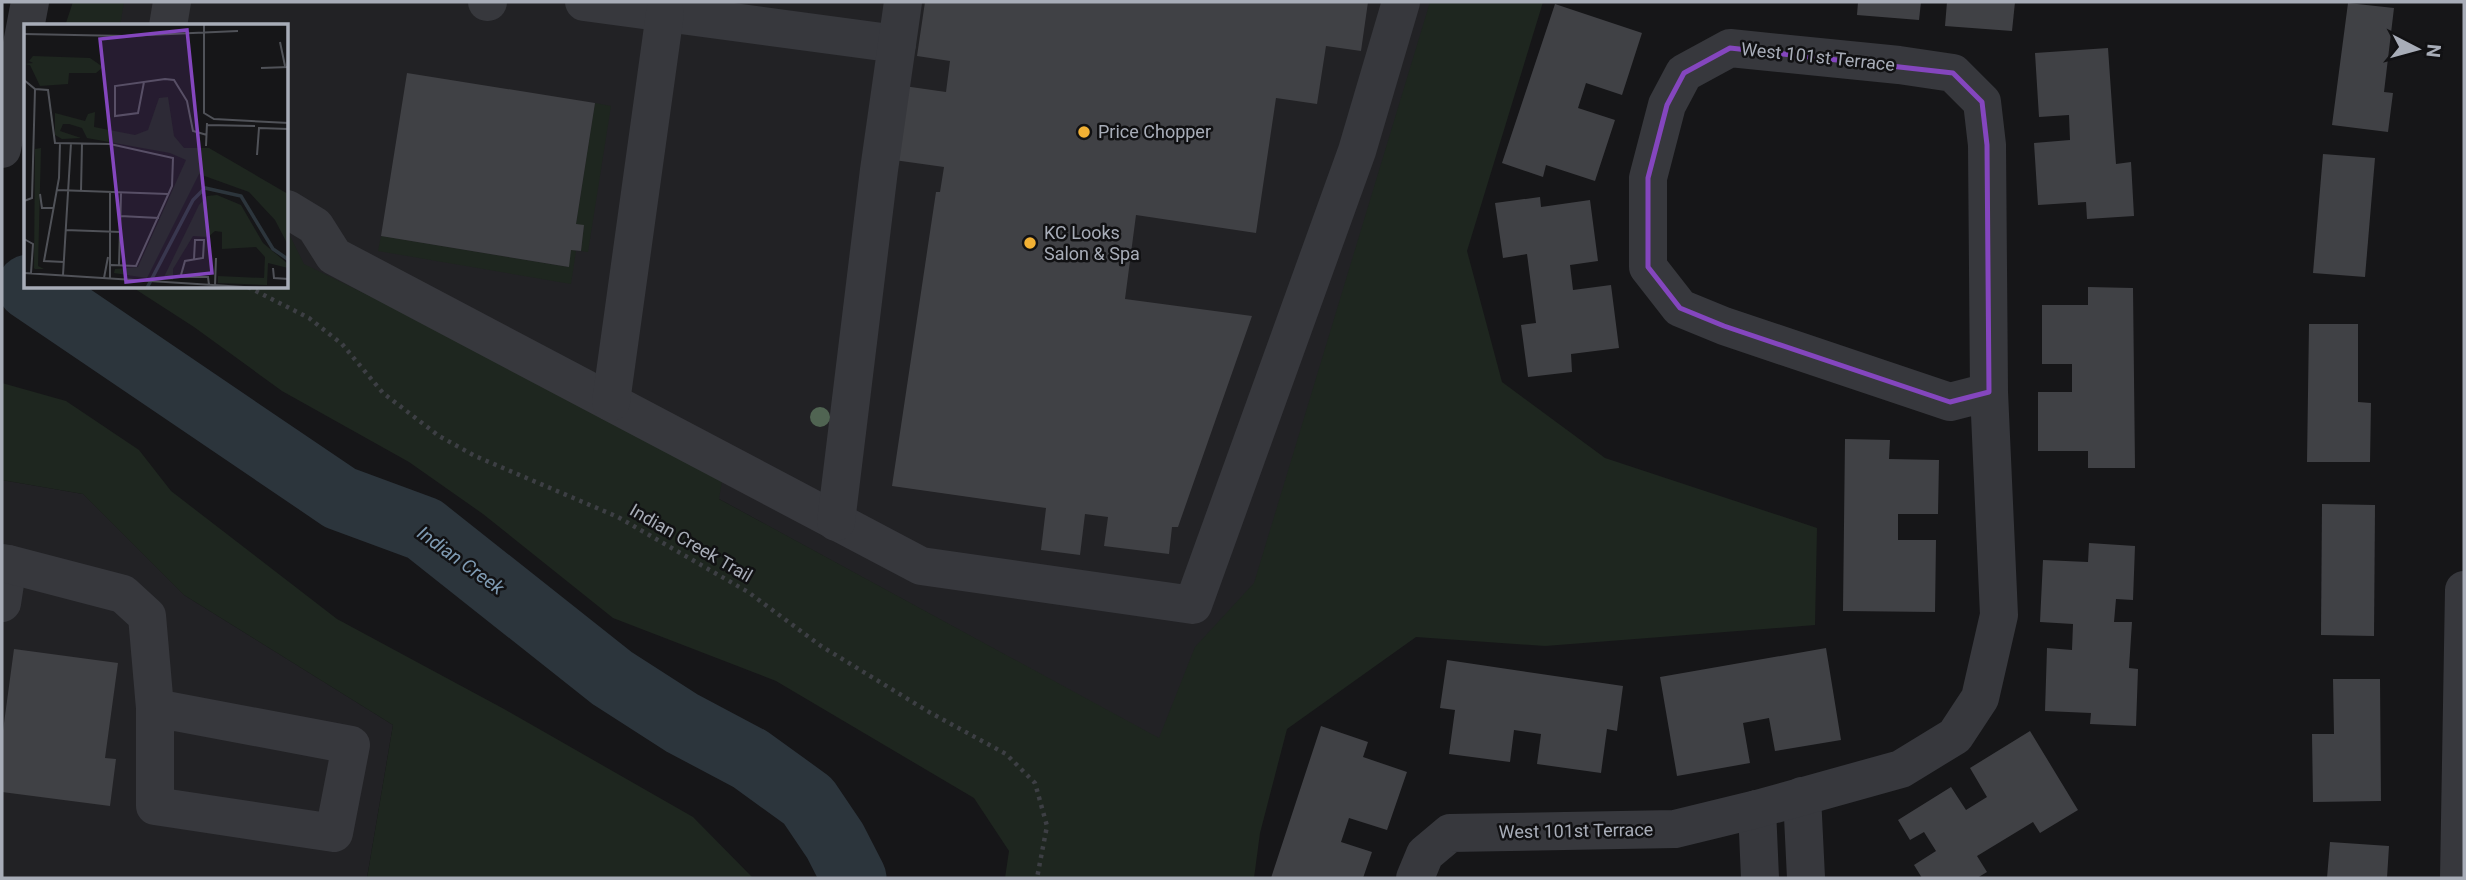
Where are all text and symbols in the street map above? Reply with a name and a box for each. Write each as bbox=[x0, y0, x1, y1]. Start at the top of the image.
north arrow bbox=[2382, 14, 2452, 84]
inset map bbox=[24, 24, 289, 289]
street label: West 101st Terrace bbox=[1740, 38, 1896, 75]
text: N bbox=[2421, 43, 2446, 59]
place label: Price Chopper bbox=[1098, 121, 1211, 142]
marker: Price Chopper bbox=[1076, 124, 1092, 140]
place label: KC Looks Salon & Spa bbox=[1044, 222, 1140, 264]
marker: KC Looks Salon & Spa bbox=[1022, 235, 1038, 251]
street label: Indian Creek Trail bbox=[626, 499, 756, 586]
water label: Indian Creek bbox=[413, 521, 509, 600]
street label: West 101st Terrace bbox=[1499, 819, 1653, 842]

